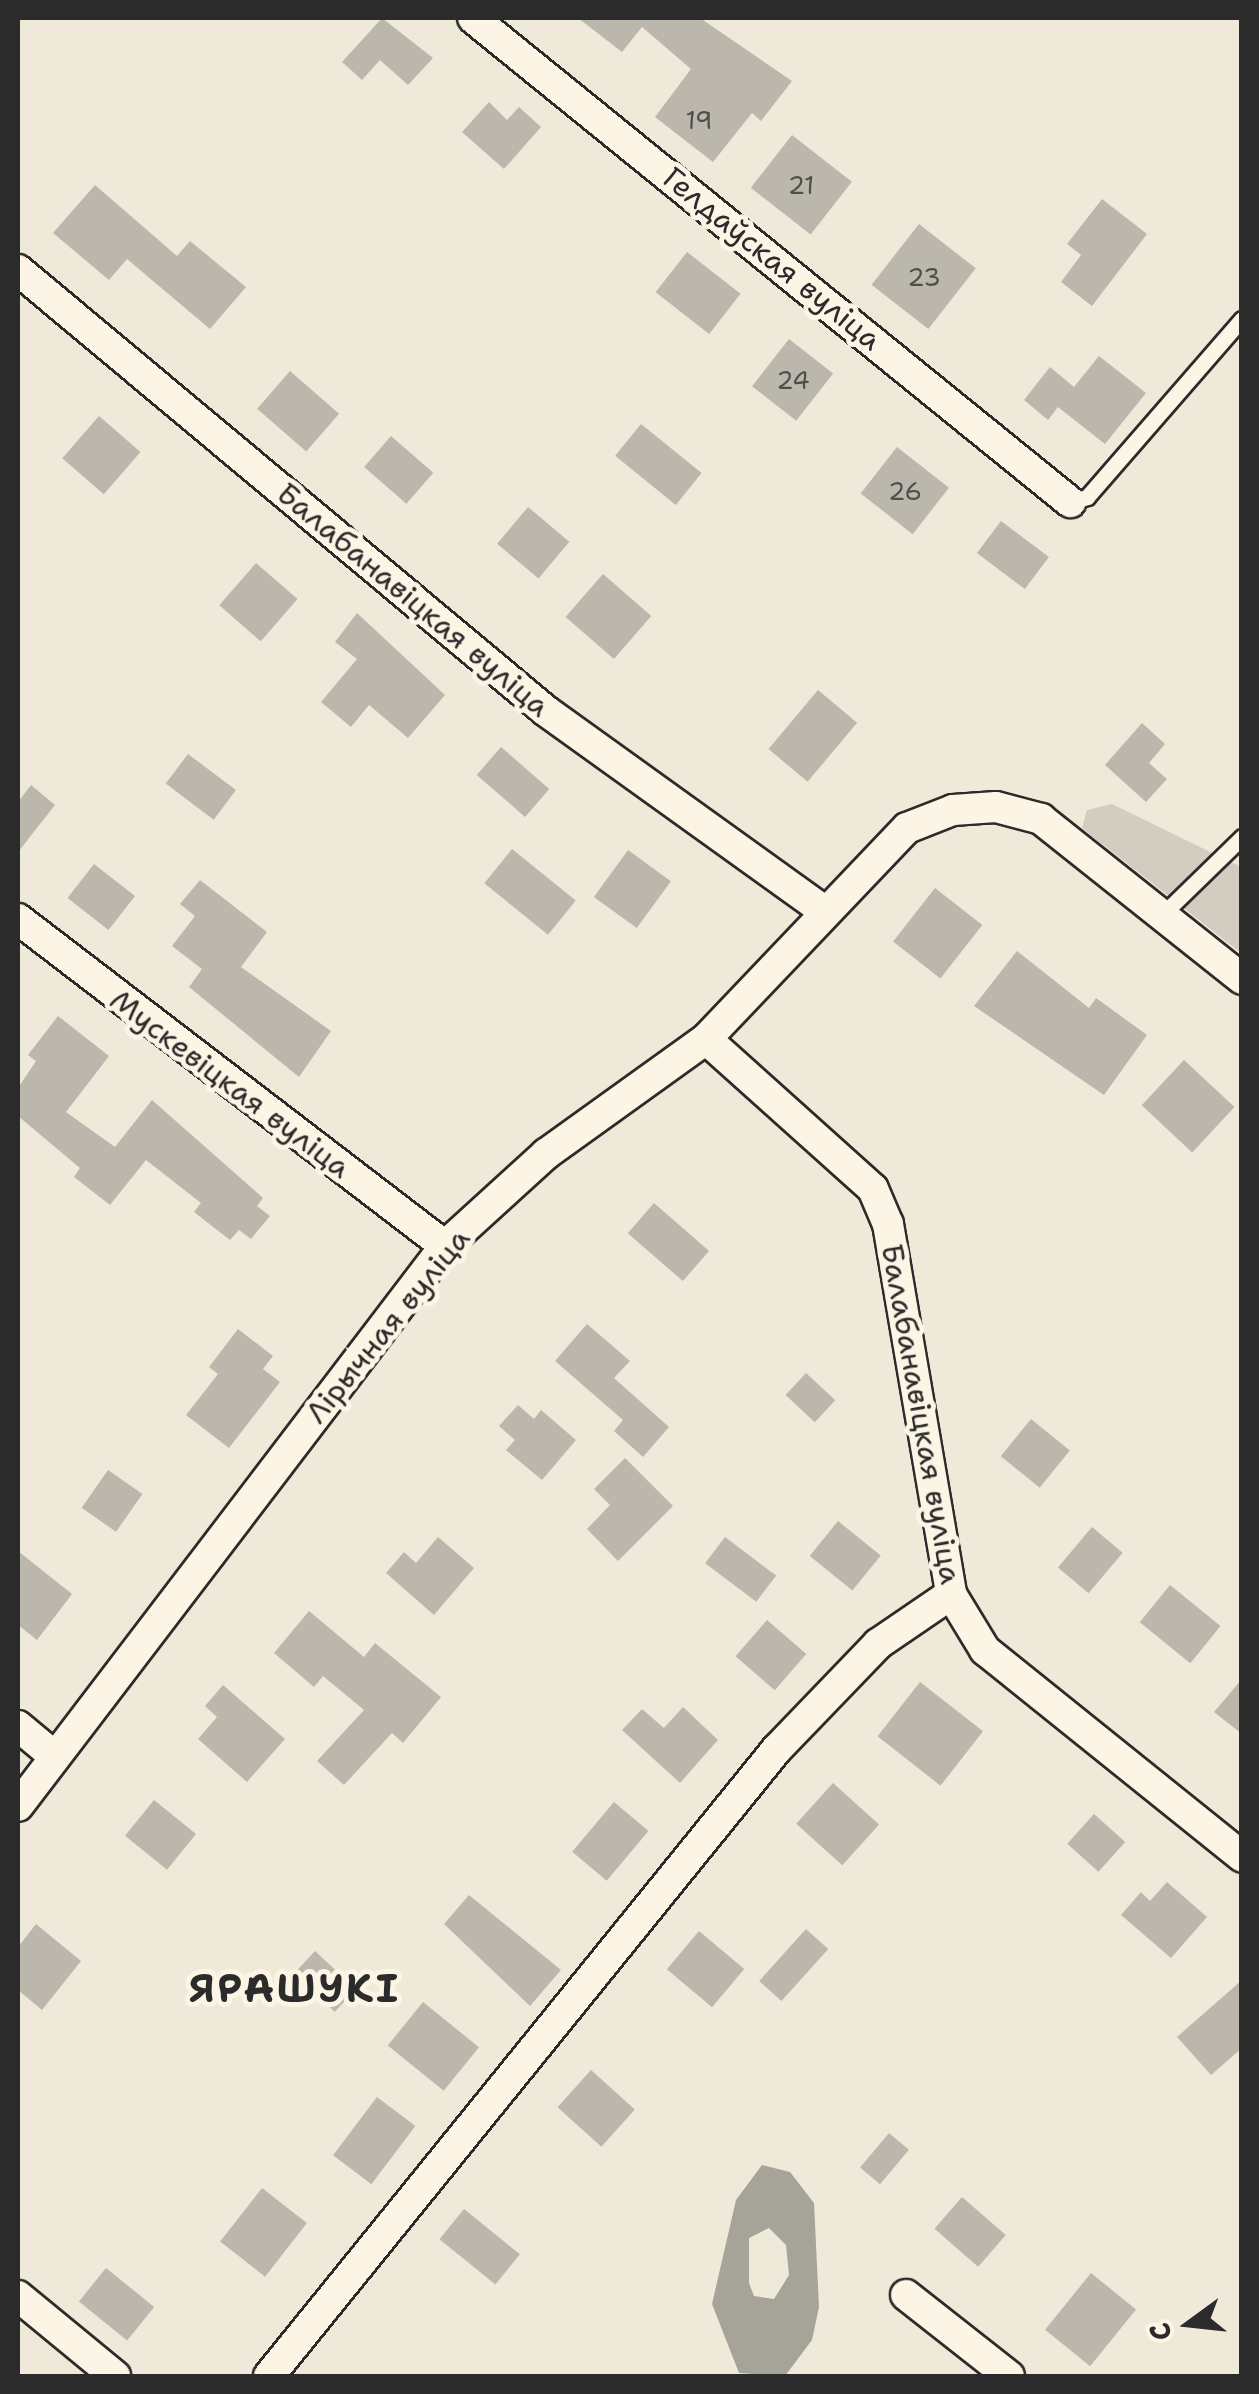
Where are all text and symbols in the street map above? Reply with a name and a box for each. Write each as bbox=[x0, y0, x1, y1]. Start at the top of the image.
house number: 19 bbox=[686, 105, 712, 135]
street label: Гелдаўская вуліца bbox=[656, 160, 888, 358]
house number: 21 bbox=[788, 170, 814, 200]
house number: 23 bbox=[907, 262, 941, 292]
house number: 24 bbox=[776, 365, 810, 395]
street label: Балабанавіцкая вуліца bbox=[269, 475, 557, 725]
house number: 26 bbox=[888, 476, 922, 506]
street label: Мускевіцкая вуліца bbox=[103, 982, 357, 1186]
street label: Лірычная вуліца bbox=[298, 1221, 478, 1431]
street label: Балабанавіцкая вуліца bbox=[873, 1241, 969, 1587]
district label: ЯРАШУКІ bbox=[189, 1964, 401, 2012]
north arrow bbox=[1139, 2274, 1239, 2374]
text: С bbox=[1139, 2319, 1181, 2345]

